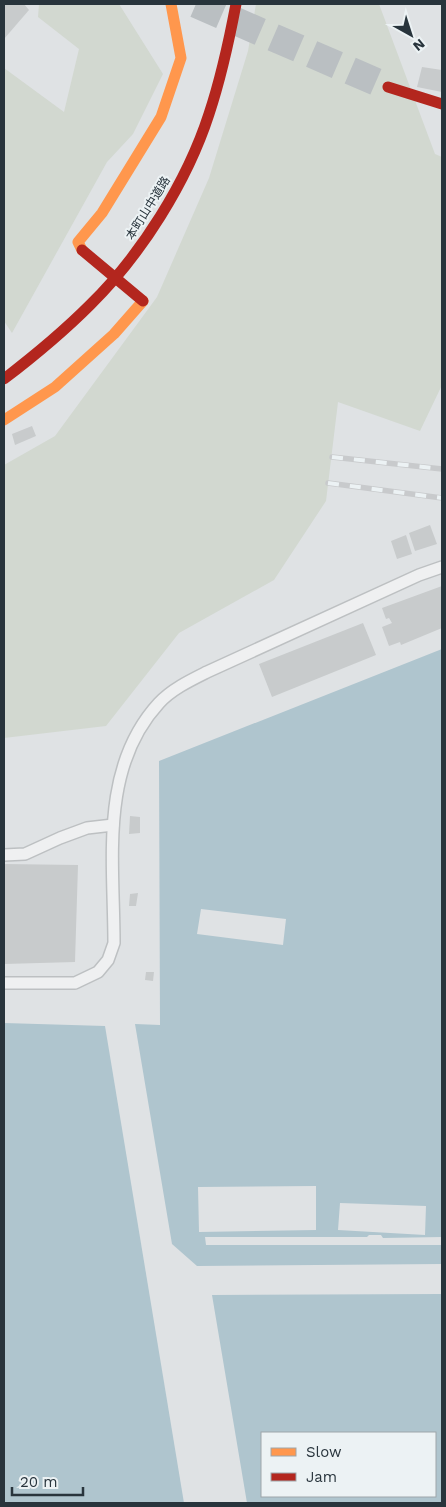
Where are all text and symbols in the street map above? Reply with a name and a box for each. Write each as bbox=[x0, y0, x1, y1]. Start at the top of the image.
north arrow bbox=[386, 10, 436, 60]
text: N bbox=[410, 36, 428, 55]
street label: 本町山中道路 bbox=[123, 174, 173, 242]
legend bbox=[261, 1432, 436, 1497]
text: Slow bbox=[306, 1443, 342, 1461]
scale bar bbox=[12, 1464, 84, 1496]
text: Jam bbox=[306, 1468, 337, 1486]
text: 20 m bbox=[20, 1473, 58, 1491]

